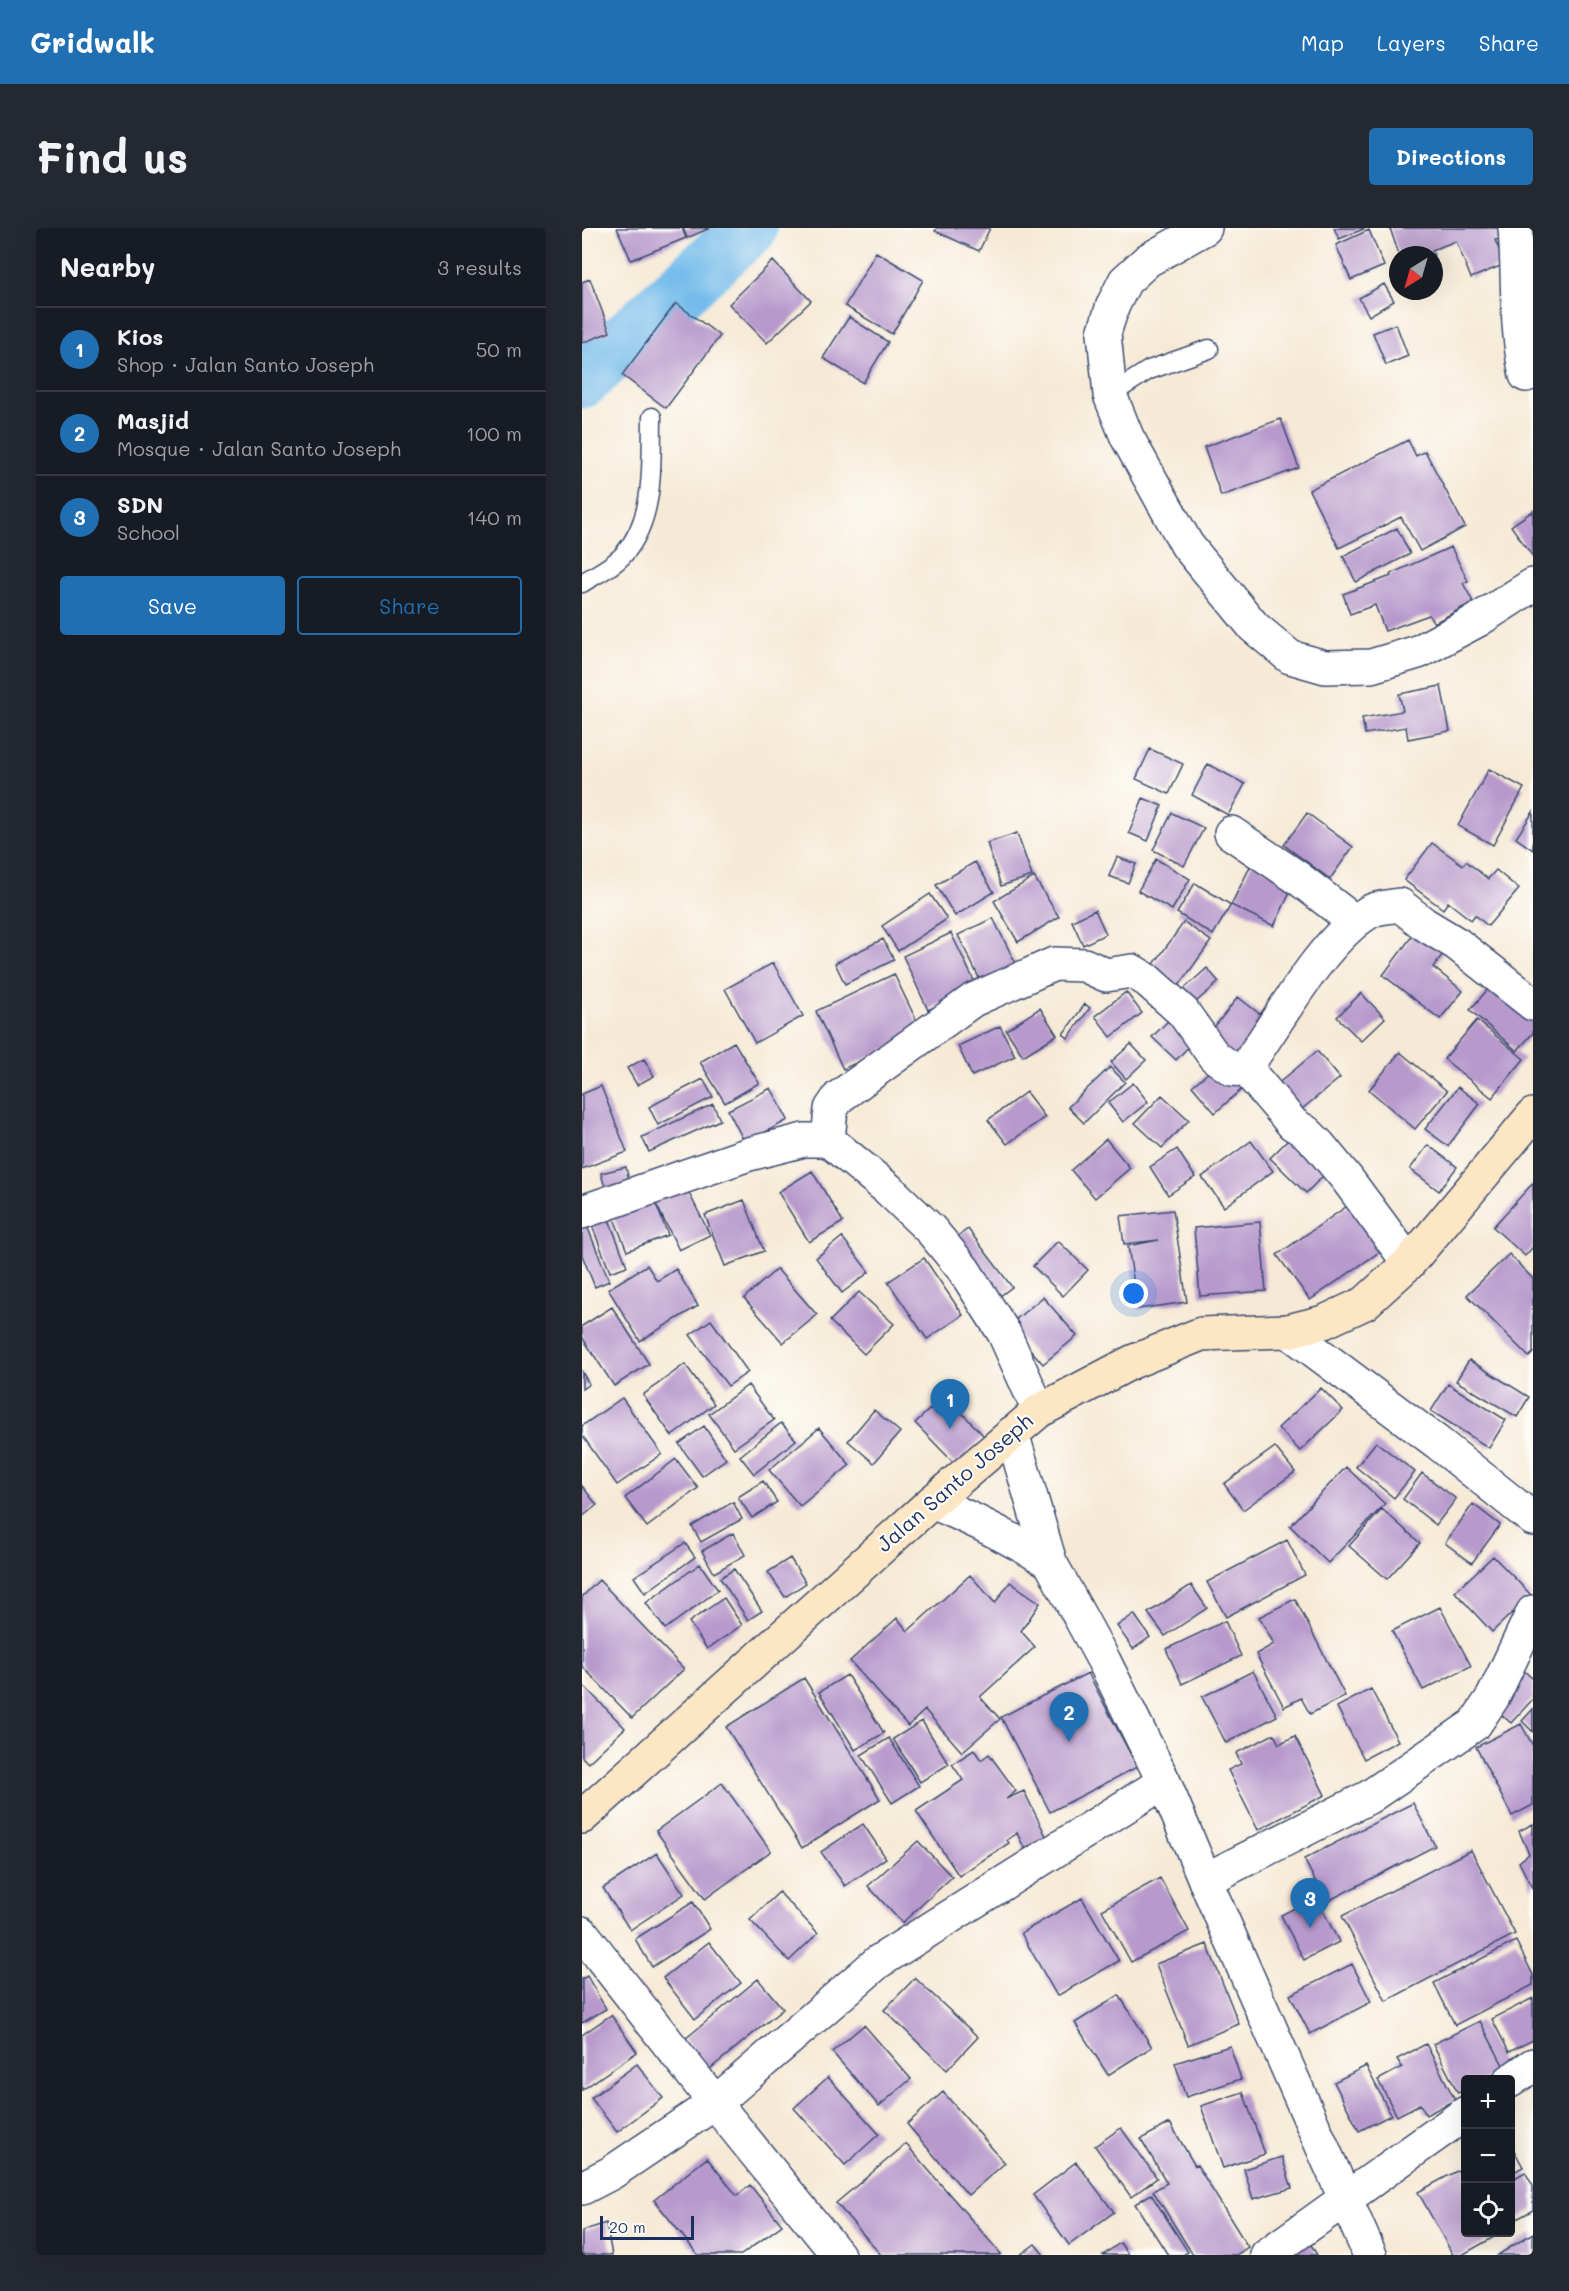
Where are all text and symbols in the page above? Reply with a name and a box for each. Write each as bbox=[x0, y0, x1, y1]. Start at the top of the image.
text: Gridwalk bbox=[30, 24, 155, 60]
text: Map bbox=[1301, 29, 1344, 56]
text: Layers bbox=[1377, 29, 1446, 56]
text: Share bbox=[1479, 29, 1539, 56]
button: Directions bbox=[1369, 128, 1533, 185]
text: Find us bbox=[36, 129, 188, 184]
north arrow bbox=[1389, 246, 1443, 300]
text: Nearby bbox=[60, 250, 155, 284]
text: 3 results bbox=[437, 254, 522, 280]
text: Kios bbox=[117, 322, 163, 351]
text: 1 bbox=[75, 336, 84, 362]
text: 50 m bbox=[476, 336, 522, 362]
text: Shop · Jalan Santo Joseph bbox=[117, 351, 374, 377]
text: Masjid bbox=[117, 406, 189, 435]
text: 2 bbox=[74, 420, 85, 446]
text: 100 m bbox=[466, 420, 522, 446]
text: Mosque · Jalan Santo Joseph bbox=[117, 435, 401, 461]
text: SDN bbox=[117, 490, 163, 519]
text: 3 bbox=[74, 504, 86, 530]
text: 140 m bbox=[467, 504, 522, 530]
text: School bbox=[117, 519, 180, 545]
button: Save bbox=[60, 576, 285, 635]
button: Share bbox=[297, 576, 522, 635]
your location bbox=[1119, 1279, 1148, 1308]
pin: 1 bbox=[930, 1380, 970, 1429]
street label: Jalan Santo Joseph bbox=[870, 1407, 1038, 1557]
pin: 2 bbox=[1050, 1692, 1088, 1742]
pin: 3 bbox=[1290, 1878, 1330, 1928]
map controls bbox=[1461, 2075, 1515, 2237]
button: + bbox=[1461, 2075, 1515, 2129]
button: − bbox=[1461, 2129, 1515, 2183]
button: locate bbox=[1461, 2183, 1515, 2237]
scale bar bbox=[600, 2213, 694, 2240]
text: 20 m bbox=[609, 2216, 646, 2237]

